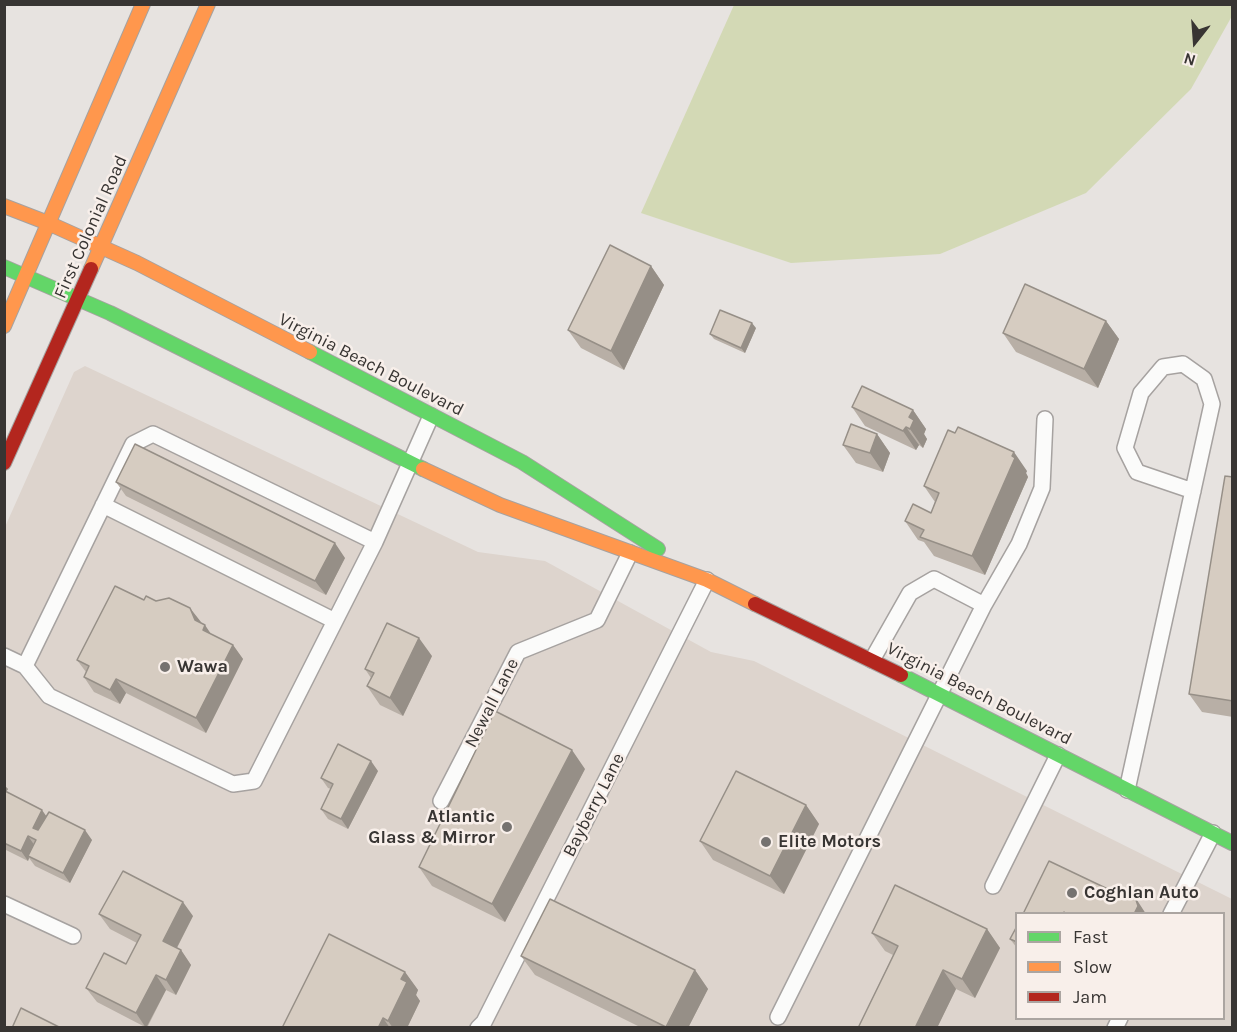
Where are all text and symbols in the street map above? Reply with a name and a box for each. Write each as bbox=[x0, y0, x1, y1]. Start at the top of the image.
north arrow bbox=[1165, 12, 1225, 72]
text: N bbox=[1181, 49, 1198, 70]
street label: First Colonial Road bbox=[50, 152, 132, 302]
street label: Virginia Beach Boulevard bbox=[275, 309, 467, 421]
street label: Virginia Beach Boulevard bbox=[883, 638, 1075, 750]
street label: Newall Lane bbox=[460, 655, 524, 751]
place label: Wawa bbox=[177, 656, 228, 678]
marker: Wawa bbox=[158, 660, 172, 674]
street label: Bayberry Lane bbox=[559, 750, 629, 860]
place label: Atlantic Glass & Mirror bbox=[368, 806, 495, 848]
marker: Atlantic Glass & Mirror bbox=[500, 820, 514, 834]
place label: Elite Motors bbox=[778, 831, 881, 853]
marker: Elite Motors bbox=[759, 835, 773, 849]
place label: Coghlan Auto bbox=[1084, 882, 1199, 904]
marker: Coghlan Auto bbox=[1065, 886, 1079, 900]
legend bbox=[1015, 912, 1225, 1020]
text: Fast bbox=[1073, 926, 1108, 948]
text: Slow bbox=[1073, 956, 1112, 978]
text: Jam bbox=[1073, 986, 1107, 1008]

